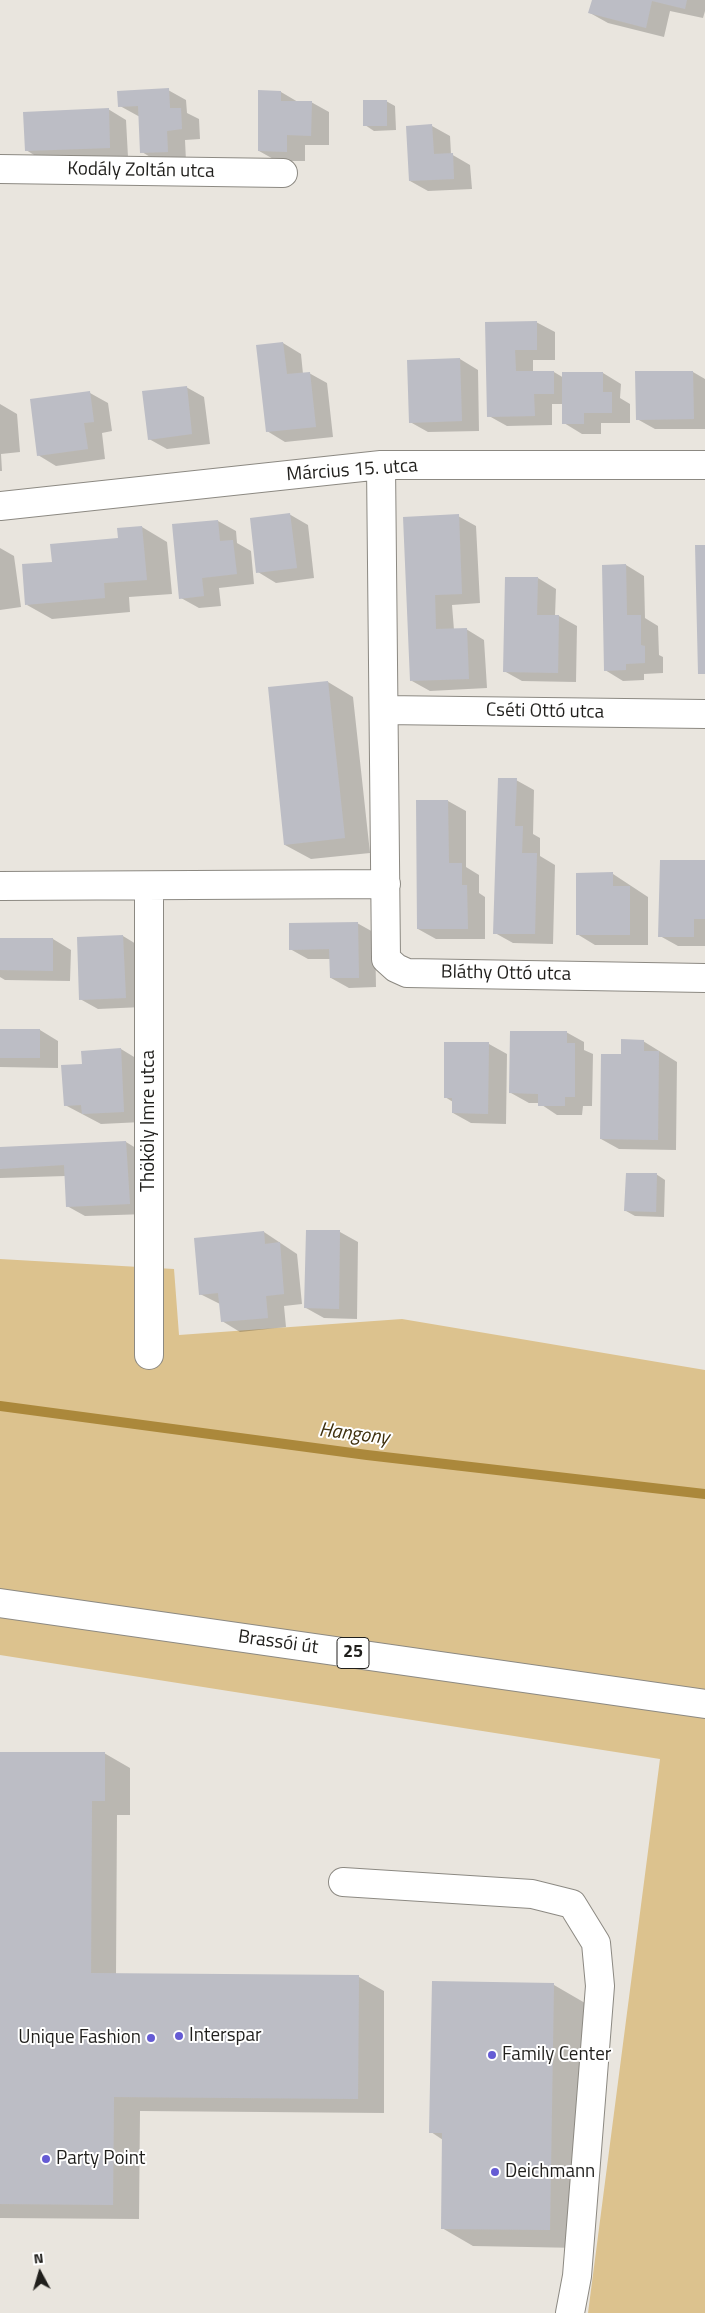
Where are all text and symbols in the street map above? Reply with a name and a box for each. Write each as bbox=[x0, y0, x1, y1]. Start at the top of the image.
street label: Kodály Zoltán utca bbox=[67, 158, 215, 184]
street label: Március 15. utca bbox=[286, 455, 418, 487]
street label: Cséti Ottó utca bbox=[486, 700, 604, 724]
street label: Bláthy Ottó utca bbox=[441, 961, 571, 987]
street label: Thököly Imre utca bbox=[138, 1050, 160, 1192]
water label: Hangony bbox=[318, 1419, 390, 1451]
street label: Brassói út bbox=[237, 1626, 319, 1660]
road number: 25 bbox=[337, 1638, 369, 1669]
place label: Interspar bbox=[189, 2025, 262, 2047]
place label: Unique Fashion bbox=[18, 2027, 141, 2049]
marker: Interspar bbox=[173, 2030, 185, 2042]
marker: Unique Fashion bbox=[145, 2032, 157, 2044]
place label: Family Center bbox=[502, 2044, 611, 2066]
marker: Family Center bbox=[486, 2049, 498, 2061]
place label: Party Point bbox=[56, 2148, 145, 2170]
marker: Party Point bbox=[40, 2153, 52, 2165]
place label: Deichmann bbox=[505, 2161, 595, 2183]
marker: Deichmann bbox=[489, 2166, 501, 2178]
text: N bbox=[32, 2247, 44, 2269]
north arrow bbox=[15, 2248, 65, 2298]

